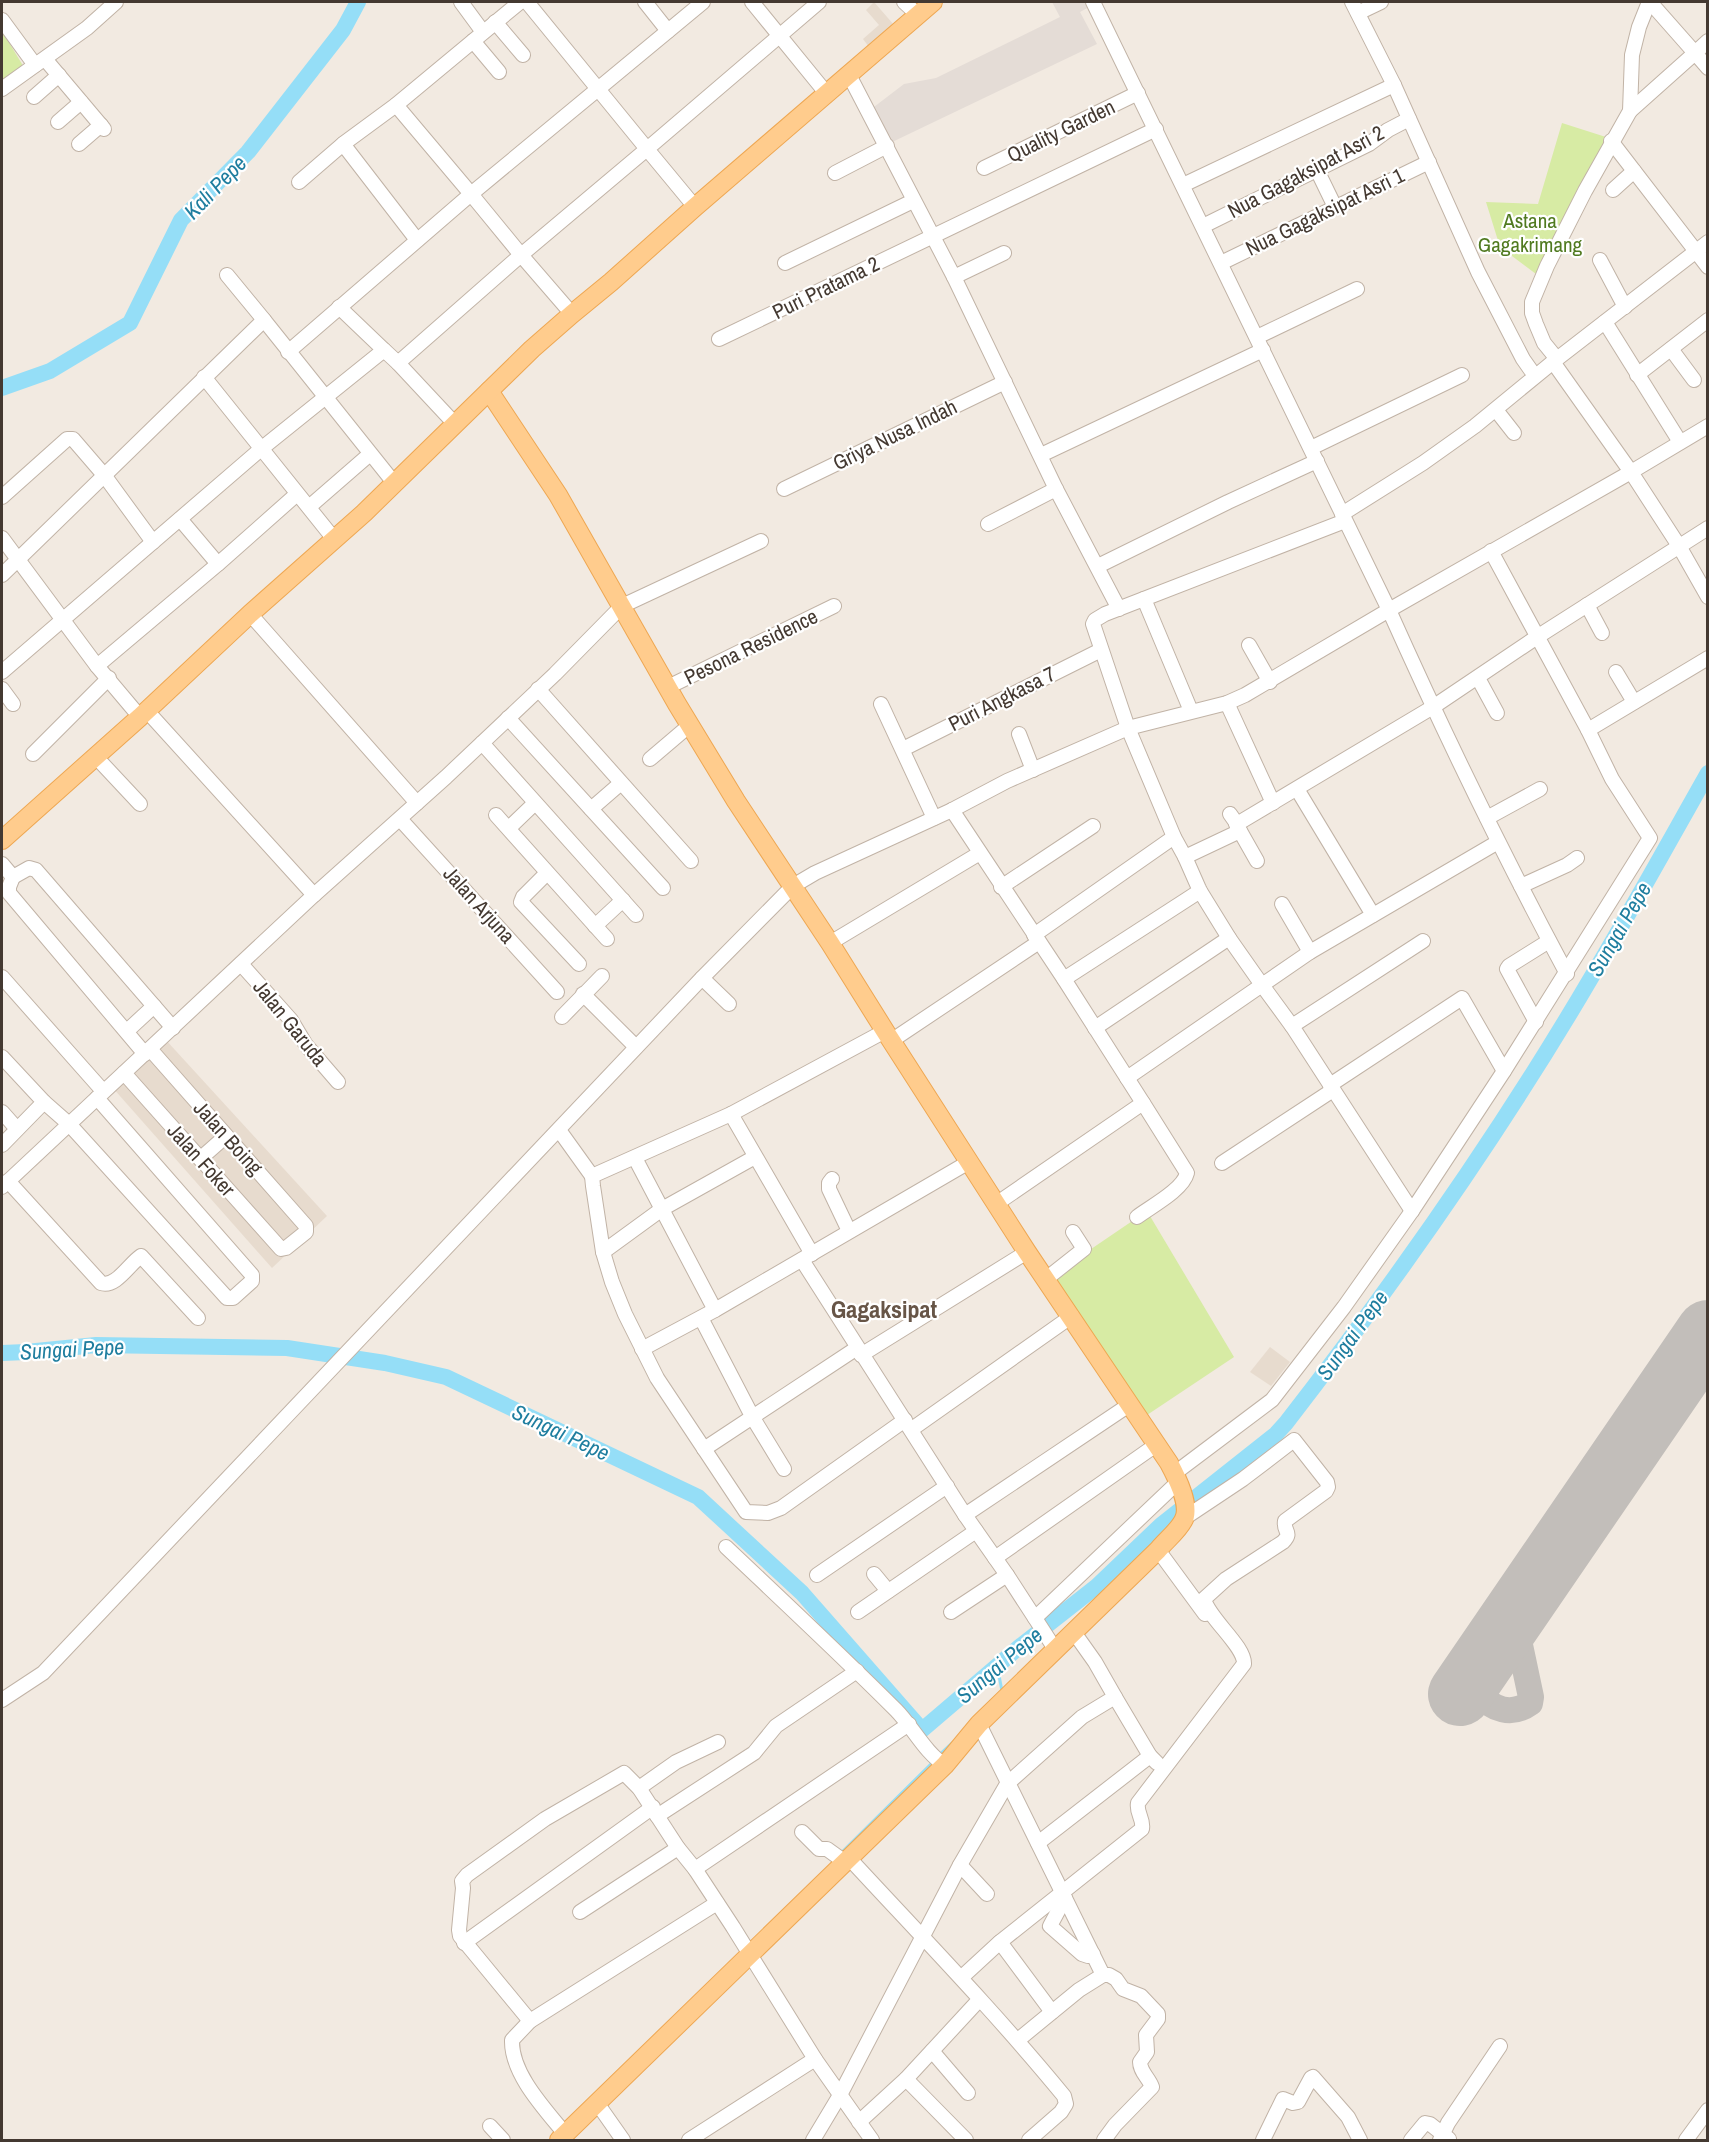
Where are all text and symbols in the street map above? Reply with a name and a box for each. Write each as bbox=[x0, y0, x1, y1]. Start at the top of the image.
street label: Quality Garden bbox=[1002, 92, 1120, 169]
street label: Nua Gagaksipat Asri 2 bbox=[1222, 118, 1389, 225]
water label: Kali Pepe bbox=[177, 148, 253, 226]
street label: Nua Gagaksipat Asri 1 bbox=[1241, 160, 1409, 263]
park label: Astana Gagakrimang bbox=[1478, 206, 1583, 259]
street label: Puri Pratama 2 bbox=[767, 249, 884, 326]
street label: Griya Nusa Indah bbox=[828, 392, 962, 477]
street label: Pesona Residence bbox=[679, 602, 823, 691]
street label: Puri Angkasa 7 bbox=[943, 659, 1060, 738]
street label: Jalan Arjuna bbox=[437, 860, 522, 950]
water label: Sungai Pepe bbox=[1580, 876, 1658, 982]
street label: Jalan Garuda bbox=[247, 973, 334, 1072]
street label: Jalan Boing bbox=[187, 1094, 270, 1181]
street label: Jalan Foker bbox=[161, 1117, 242, 1203]
water label: Sungai Pepe bbox=[1309, 1284, 1395, 1386]
district label: Gagaksipat bbox=[831, 1293, 937, 1325]
water label: Sungai Pepe bbox=[19, 1331, 125, 1367]
water label: Sungai Pepe bbox=[507, 1396, 615, 1468]
water label: Sungai Pepe bbox=[949, 1620, 1049, 1710]

